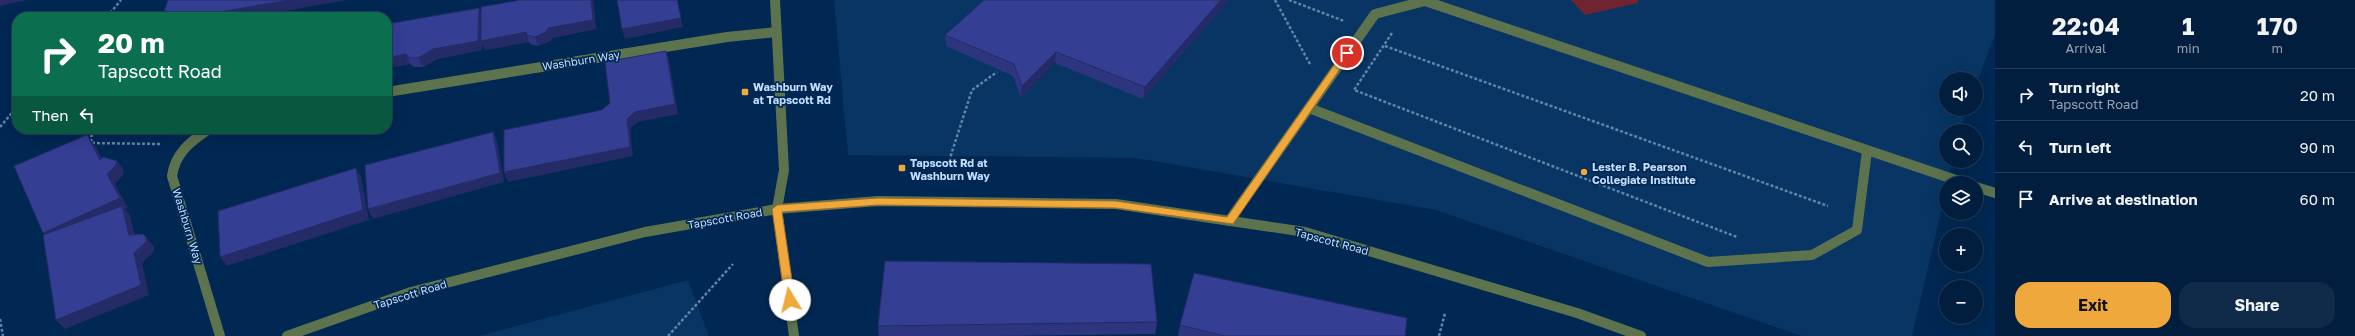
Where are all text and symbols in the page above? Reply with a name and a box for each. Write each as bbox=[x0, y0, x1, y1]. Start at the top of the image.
text: 22:04 bbox=[2052, 11, 2120, 40]
text: 1 bbox=[2182, 11, 2194, 40]
text: 170 bbox=[2257, 11, 2298, 40]
text: 20 m bbox=[98, 26, 165, 59]
icon: right bbox=[32, 28, 84, 80]
pin bbox=[1330, 36, 1364, 70]
text: Arrival bbox=[2066, 40, 2106, 56]
text: min bbox=[2177, 40, 2200, 56]
text: m bbox=[2272, 40, 2283, 56]
icon: arrive bbox=[1336, 42, 1358, 64]
street label: Washburn Way bbox=[541, 47, 621, 73]
text: Tapscott Road bbox=[98, 60, 222, 82]
map controls bbox=[1939, 72, 1983, 324]
button: sound bbox=[1939, 72, 1983, 116]
text: Turn right bbox=[2049, 78, 2120, 96]
place label: Washburn Way at Tapscott Rd bbox=[753, 80, 833, 106]
icon: right bbox=[2015, 84, 2037, 106]
text: 20 m bbox=[2300, 86, 2335, 104]
marker: Washburn Way at Tapscott Rd bbox=[740, 87, 750, 97]
text: Tapscott Road bbox=[2049, 96, 2138, 112]
icon: left bbox=[76, 104, 98, 126]
text: Then bbox=[32, 106, 68, 124]
button: search bbox=[1939, 124, 1983, 168]
icon: left bbox=[2015, 136, 2037, 158]
text: Turn left bbox=[2049, 138, 2111, 156]
text: 90 m bbox=[2300, 138, 2335, 156]
place label: Tapscott Rd at Washburn Way bbox=[910, 156, 990, 182]
place label: Lester B. Pearson Collegiate Institute bbox=[1592, 160, 1696, 186]
marker: Tapscott Rd at Washburn Way bbox=[897, 163, 907, 173]
marker: Lester B. Pearson Collegiate Institute bbox=[1579, 167, 1589, 177]
button: layers bbox=[1939, 176, 1983, 220]
street label: Washburn Way bbox=[170, 187, 206, 265]
icon: arrive bbox=[2015, 188, 2037, 210]
text: Arrive at destination bbox=[2049, 190, 2198, 208]
text: 60 m bbox=[2300, 190, 2335, 208]
street label: Tapscott Road bbox=[687, 205, 763, 231]
street label: Tapscott Road bbox=[1294, 225, 1370, 257]
button: + bbox=[1939, 228, 1983, 272]
street label: Tapscott Road bbox=[372, 277, 448, 311]
position arrow bbox=[769, 279, 811, 321]
button: − bbox=[1939, 280, 1983, 324]
button: Exit bbox=[2015, 282, 2171, 328]
button: Share bbox=[2179, 282, 2335, 328]

